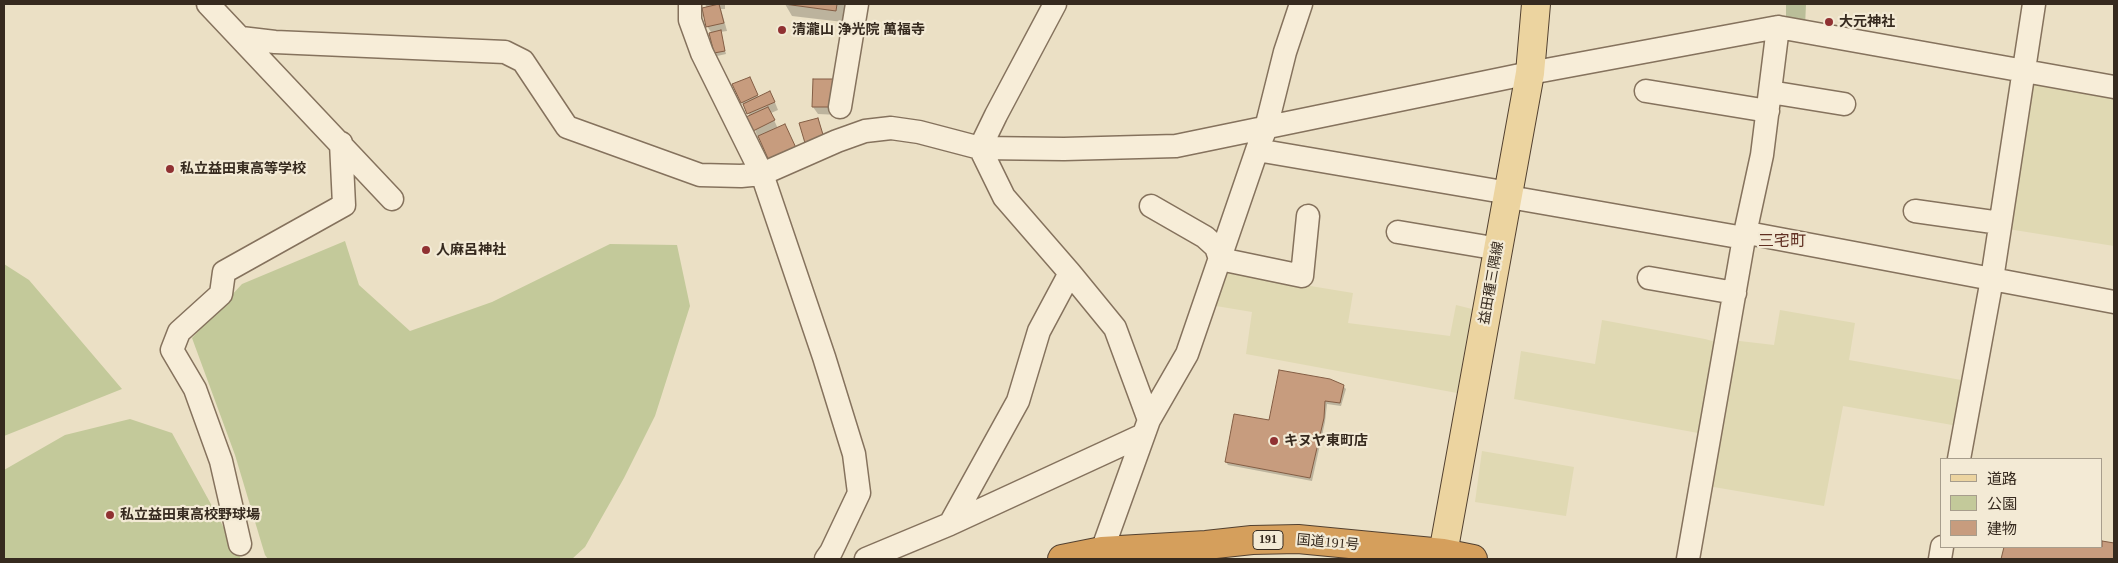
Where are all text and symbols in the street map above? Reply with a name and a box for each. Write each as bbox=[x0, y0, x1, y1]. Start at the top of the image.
place label: 大元神社 bbox=[1839, 14, 1895, 30]
marker: 大元神社 bbox=[1823, 16, 1835, 28]
place label: 清瀧山 浄光院 萬福寺 bbox=[792, 22, 925, 38]
marker: 清瀧山 浄光院 萬福寺 bbox=[776, 24, 788, 36]
place label: 私立益田東高等学校 bbox=[180, 161, 306, 177]
marker: 私立益田東高等学校 bbox=[164, 163, 176, 175]
district label: 三宅町 bbox=[1758, 232, 1806, 252]
street label: 益田種三隅線 bbox=[1476, 240, 1508, 326]
place label: 人麻呂神社 bbox=[436, 242, 506, 258]
marker: 人麻呂神社 bbox=[420, 244, 432, 256]
place label: キヌヤ東町店 bbox=[1284, 433, 1368, 449]
marker: キヌヤ東町店 bbox=[1268, 435, 1280, 447]
legend bbox=[1940, 458, 2103, 548]
text: 道路 bbox=[1987, 471, 2017, 487]
text: 公園 bbox=[1987, 496, 2017, 512]
place label: 私立益田東高校野球場 bbox=[120, 507, 260, 523]
marker: 私立益田東高校野球場 bbox=[104, 509, 116, 521]
text: 建物 bbox=[1987, 521, 2017, 537]
road number: 191 bbox=[1253, 530, 1283, 550]
street label: 国道191号 bbox=[1296, 532, 1360, 554]

